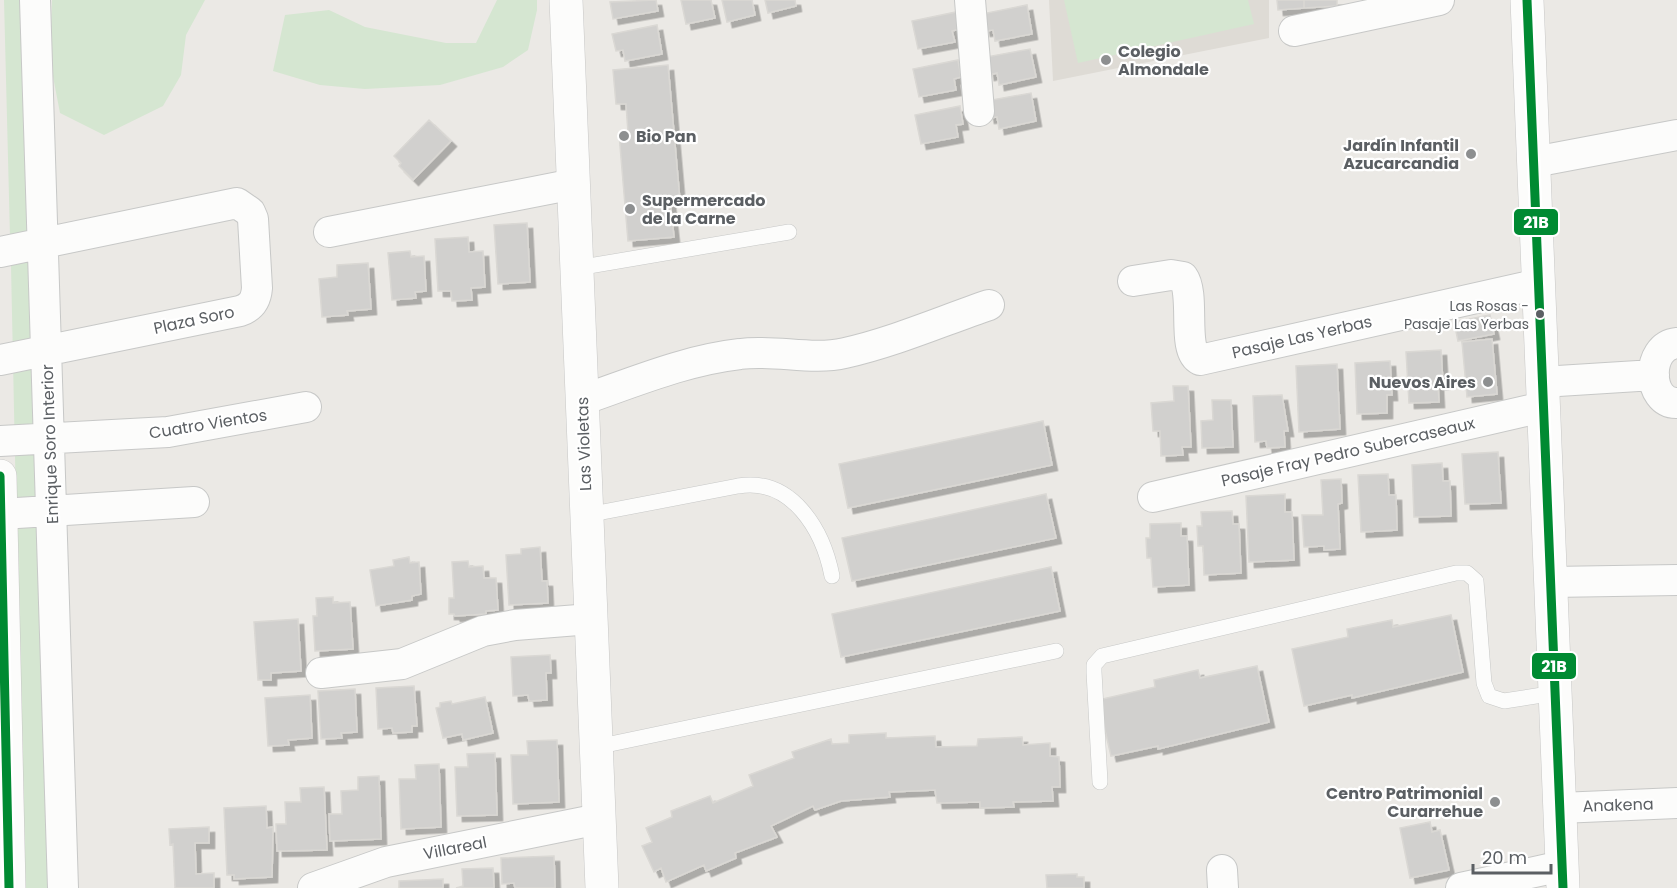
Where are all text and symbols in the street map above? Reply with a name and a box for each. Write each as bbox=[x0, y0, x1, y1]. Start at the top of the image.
place label: Colegio Almondale bbox=[1118, 40, 1209, 81]
marker: Colegio Almondale bbox=[1099, 53, 1113, 67]
place label: Bio Pan bbox=[636, 125, 696, 148]
marker: Bio Pan bbox=[617, 129, 631, 143]
place label: Jardín Infantil Azucarcandia bbox=[1343, 134, 1459, 175]
marker: Jardín Infantil Azucarcandia bbox=[1464, 147, 1478, 161]
place label: Supermercado de la Carne bbox=[642, 189, 765, 230]
marker: Supermercado de la Carne bbox=[623, 202, 637, 216]
line badge: 21B bbox=[1513, 208, 1559, 236]
text: 21B bbox=[1523, 211, 1549, 234]
place label: Las Rosas - Pasaje Las Yerbas bbox=[1404, 296, 1529, 334]
street label: Plaza Soro bbox=[151, 300, 237, 340]
marker: Las Rosas - Pasaje Las Yerbas bbox=[1534, 308, 1546, 320]
street label: Pasaje Las Yerbas bbox=[1230, 310, 1374, 364]
street label: Enrique Soro Interior bbox=[36, 364, 64, 524]
place label: Nuevos Aires bbox=[1369, 371, 1476, 394]
marker: Nuevos Aires bbox=[1481, 375, 1495, 389]
street label: Las Violetas bbox=[571, 397, 597, 491]
street label: Cuatro Vientos bbox=[147, 403, 269, 445]
street label: Pasaje Fray Pedro Subercaseaux bbox=[1219, 411, 1478, 492]
line badge: 21B bbox=[1531, 652, 1577, 680]
text: 21B bbox=[1541, 655, 1567, 678]
place label: Centro Patrimonial Curarrehue bbox=[1326, 782, 1483, 823]
street label: Anakena bbox=[1582, 792, 1654, 818]
marker: Centro Patrimonial Curarrehue bbox=[1488, 795, 1502, 809]
street label: Villareal bbox=[421, 831, 489, 865]
scale bar bbox=[1473, 837, 1551, 875]
text: 20 m bbox=[1482, 845, 1527, 870]

